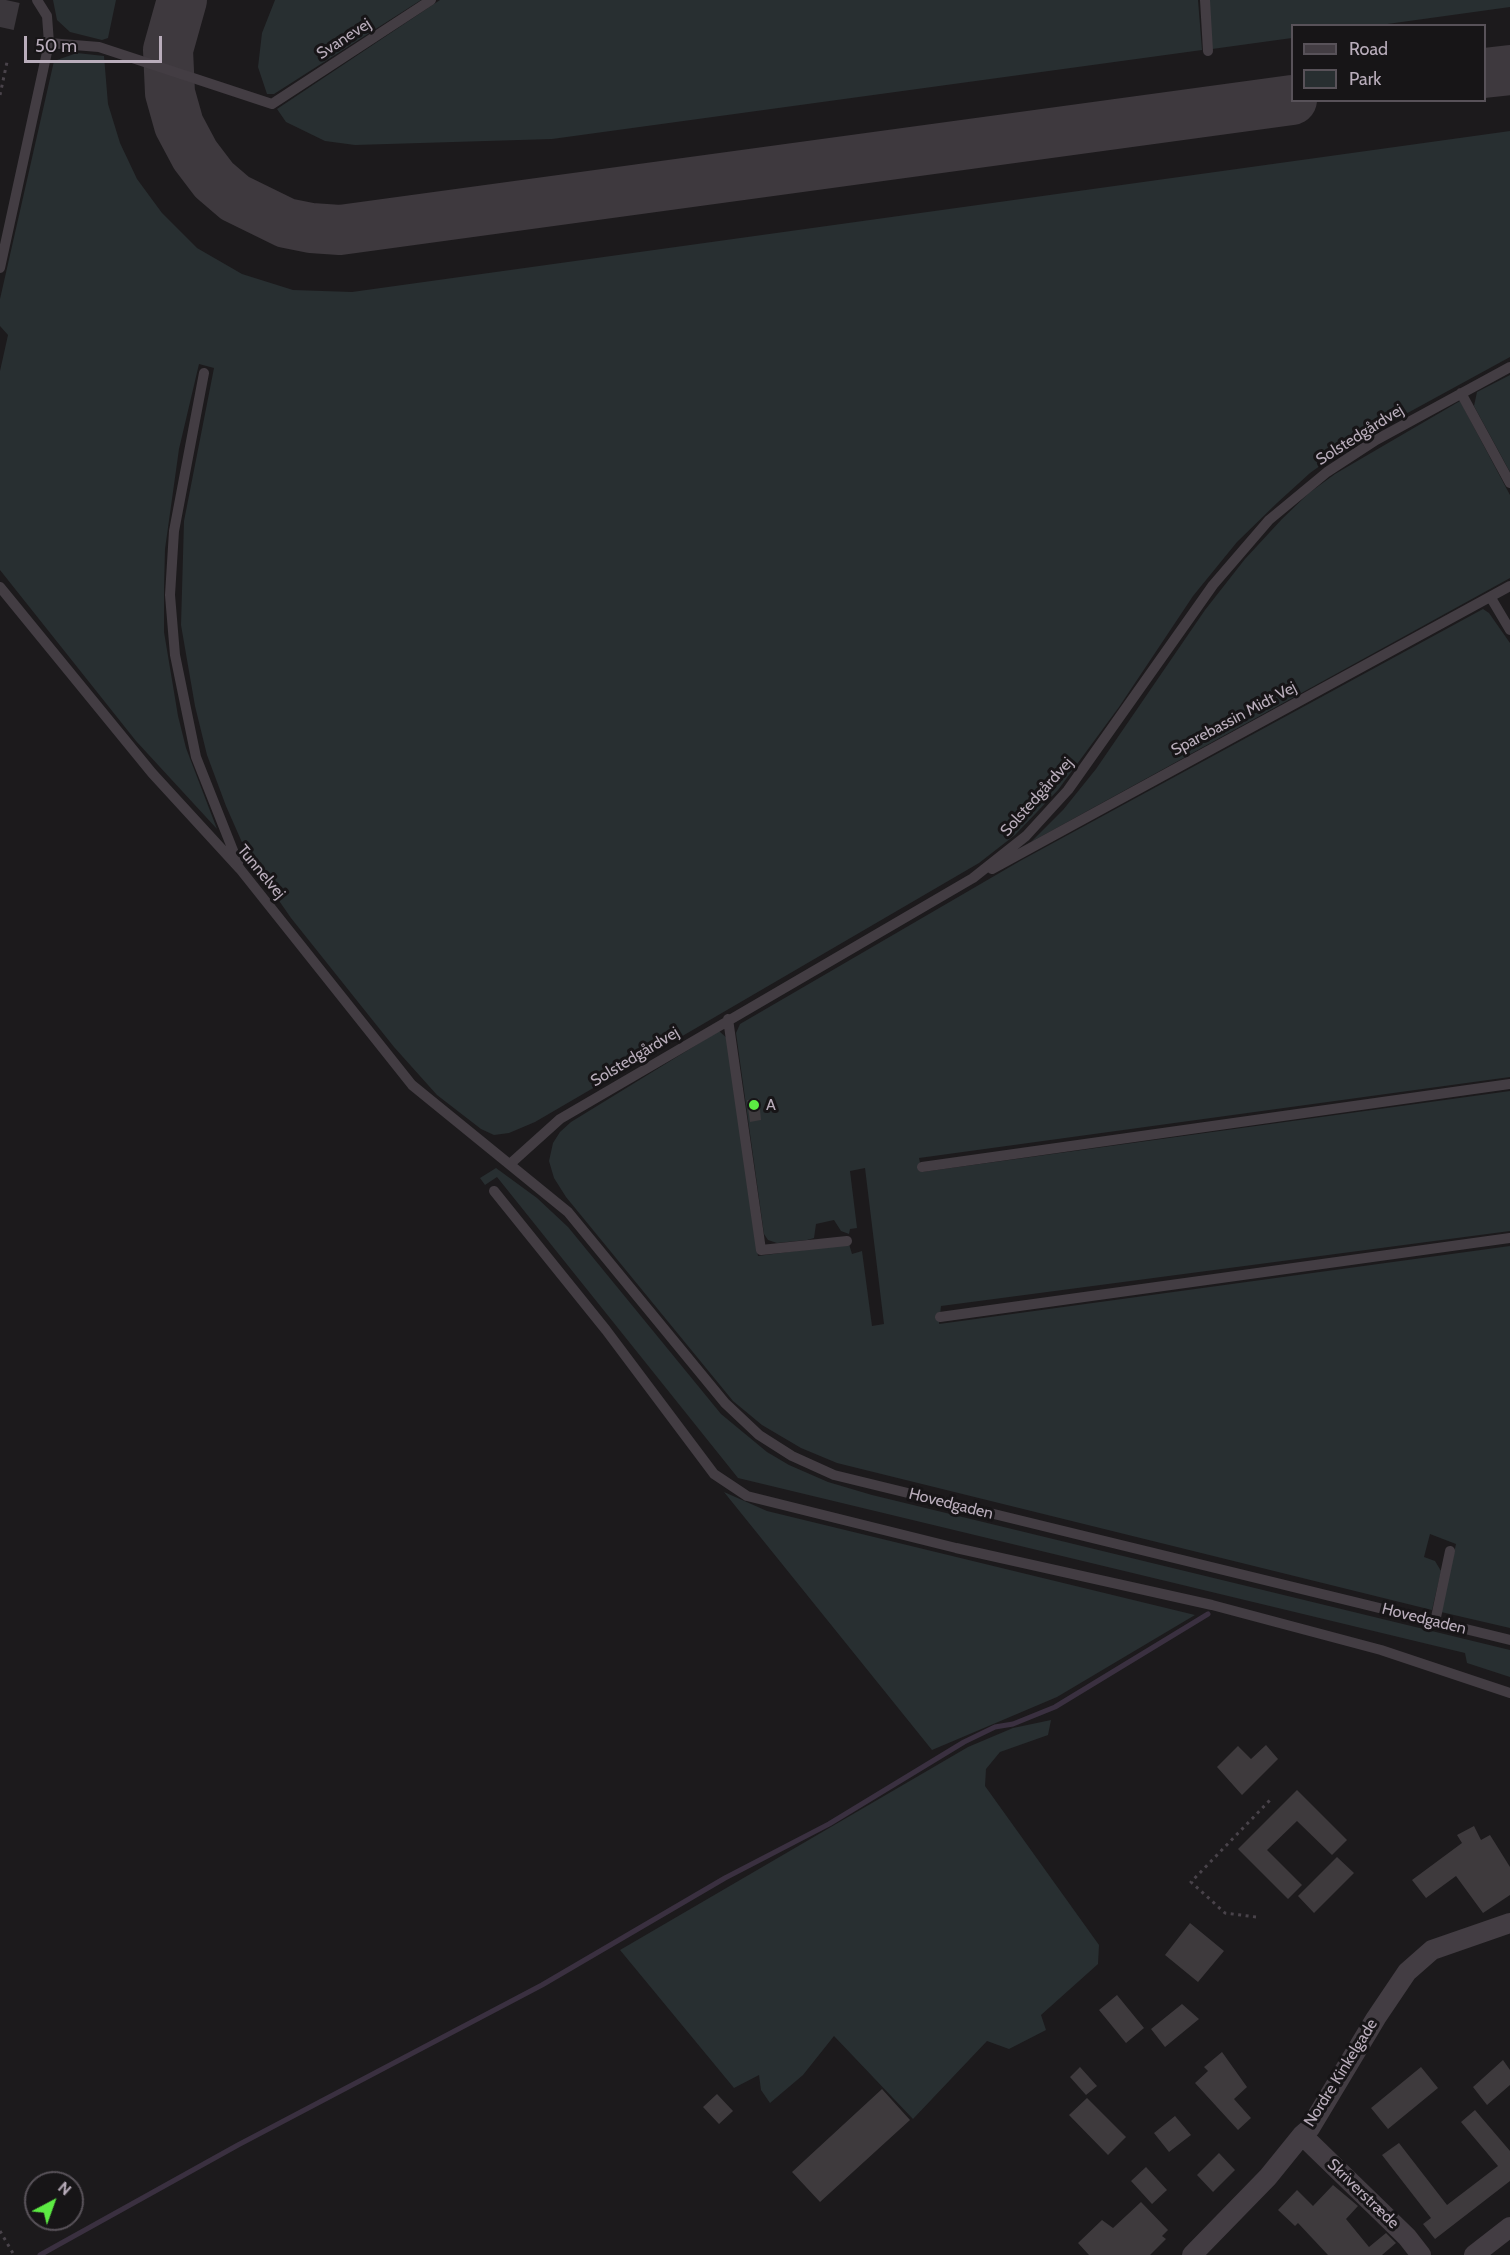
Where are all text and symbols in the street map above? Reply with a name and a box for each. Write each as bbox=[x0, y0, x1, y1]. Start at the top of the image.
street label: Svanevej bbox=[313, 14, 375, 64]
scale bar bbox=[27, 24, 165, 62]
legend bbox=[1291, 24, 1486, 102]
text: 50 m bbox=[35, 35, 77, 57]
text: Road bbox=[1349, 38, 1388, 60]
text: Park bbox=[1349, 68, 1381, 90]
street label: Solstedgårdvej bbox=[1313, 400, 1407, 470]
street label: Sparebassin Midt Vej bbox=[1168, 678, 1300, 760]
street label: Solstedgårdvej bbox=[997, 754, 1077, 840]
street label: Tunnelvej bbox=[233, 841, 289, 903]
street label: Solstedgårdvej bbox=[587, 1023, 683, 1091]
place label: A bbox=[766, 1095, 776, 1115]
marker: A bbox=[747, 1098, 761, 1112]
street label: Hovedgaden bbox=[907, 1484, 995, 1524]
street label: Hovedgaden bbox=[1380, 1599, 1468, 1639]
street label: Nordre Kinkelgade bbox=[1300, 2016, 1382, 2130]
street label: Skriverstræde bbox=[1323, 2155, 1403, 2233]
north arrow bbox=[24, 2171, 84, 2231]
text: N bbox=[54, 2178, 75, 2199]

